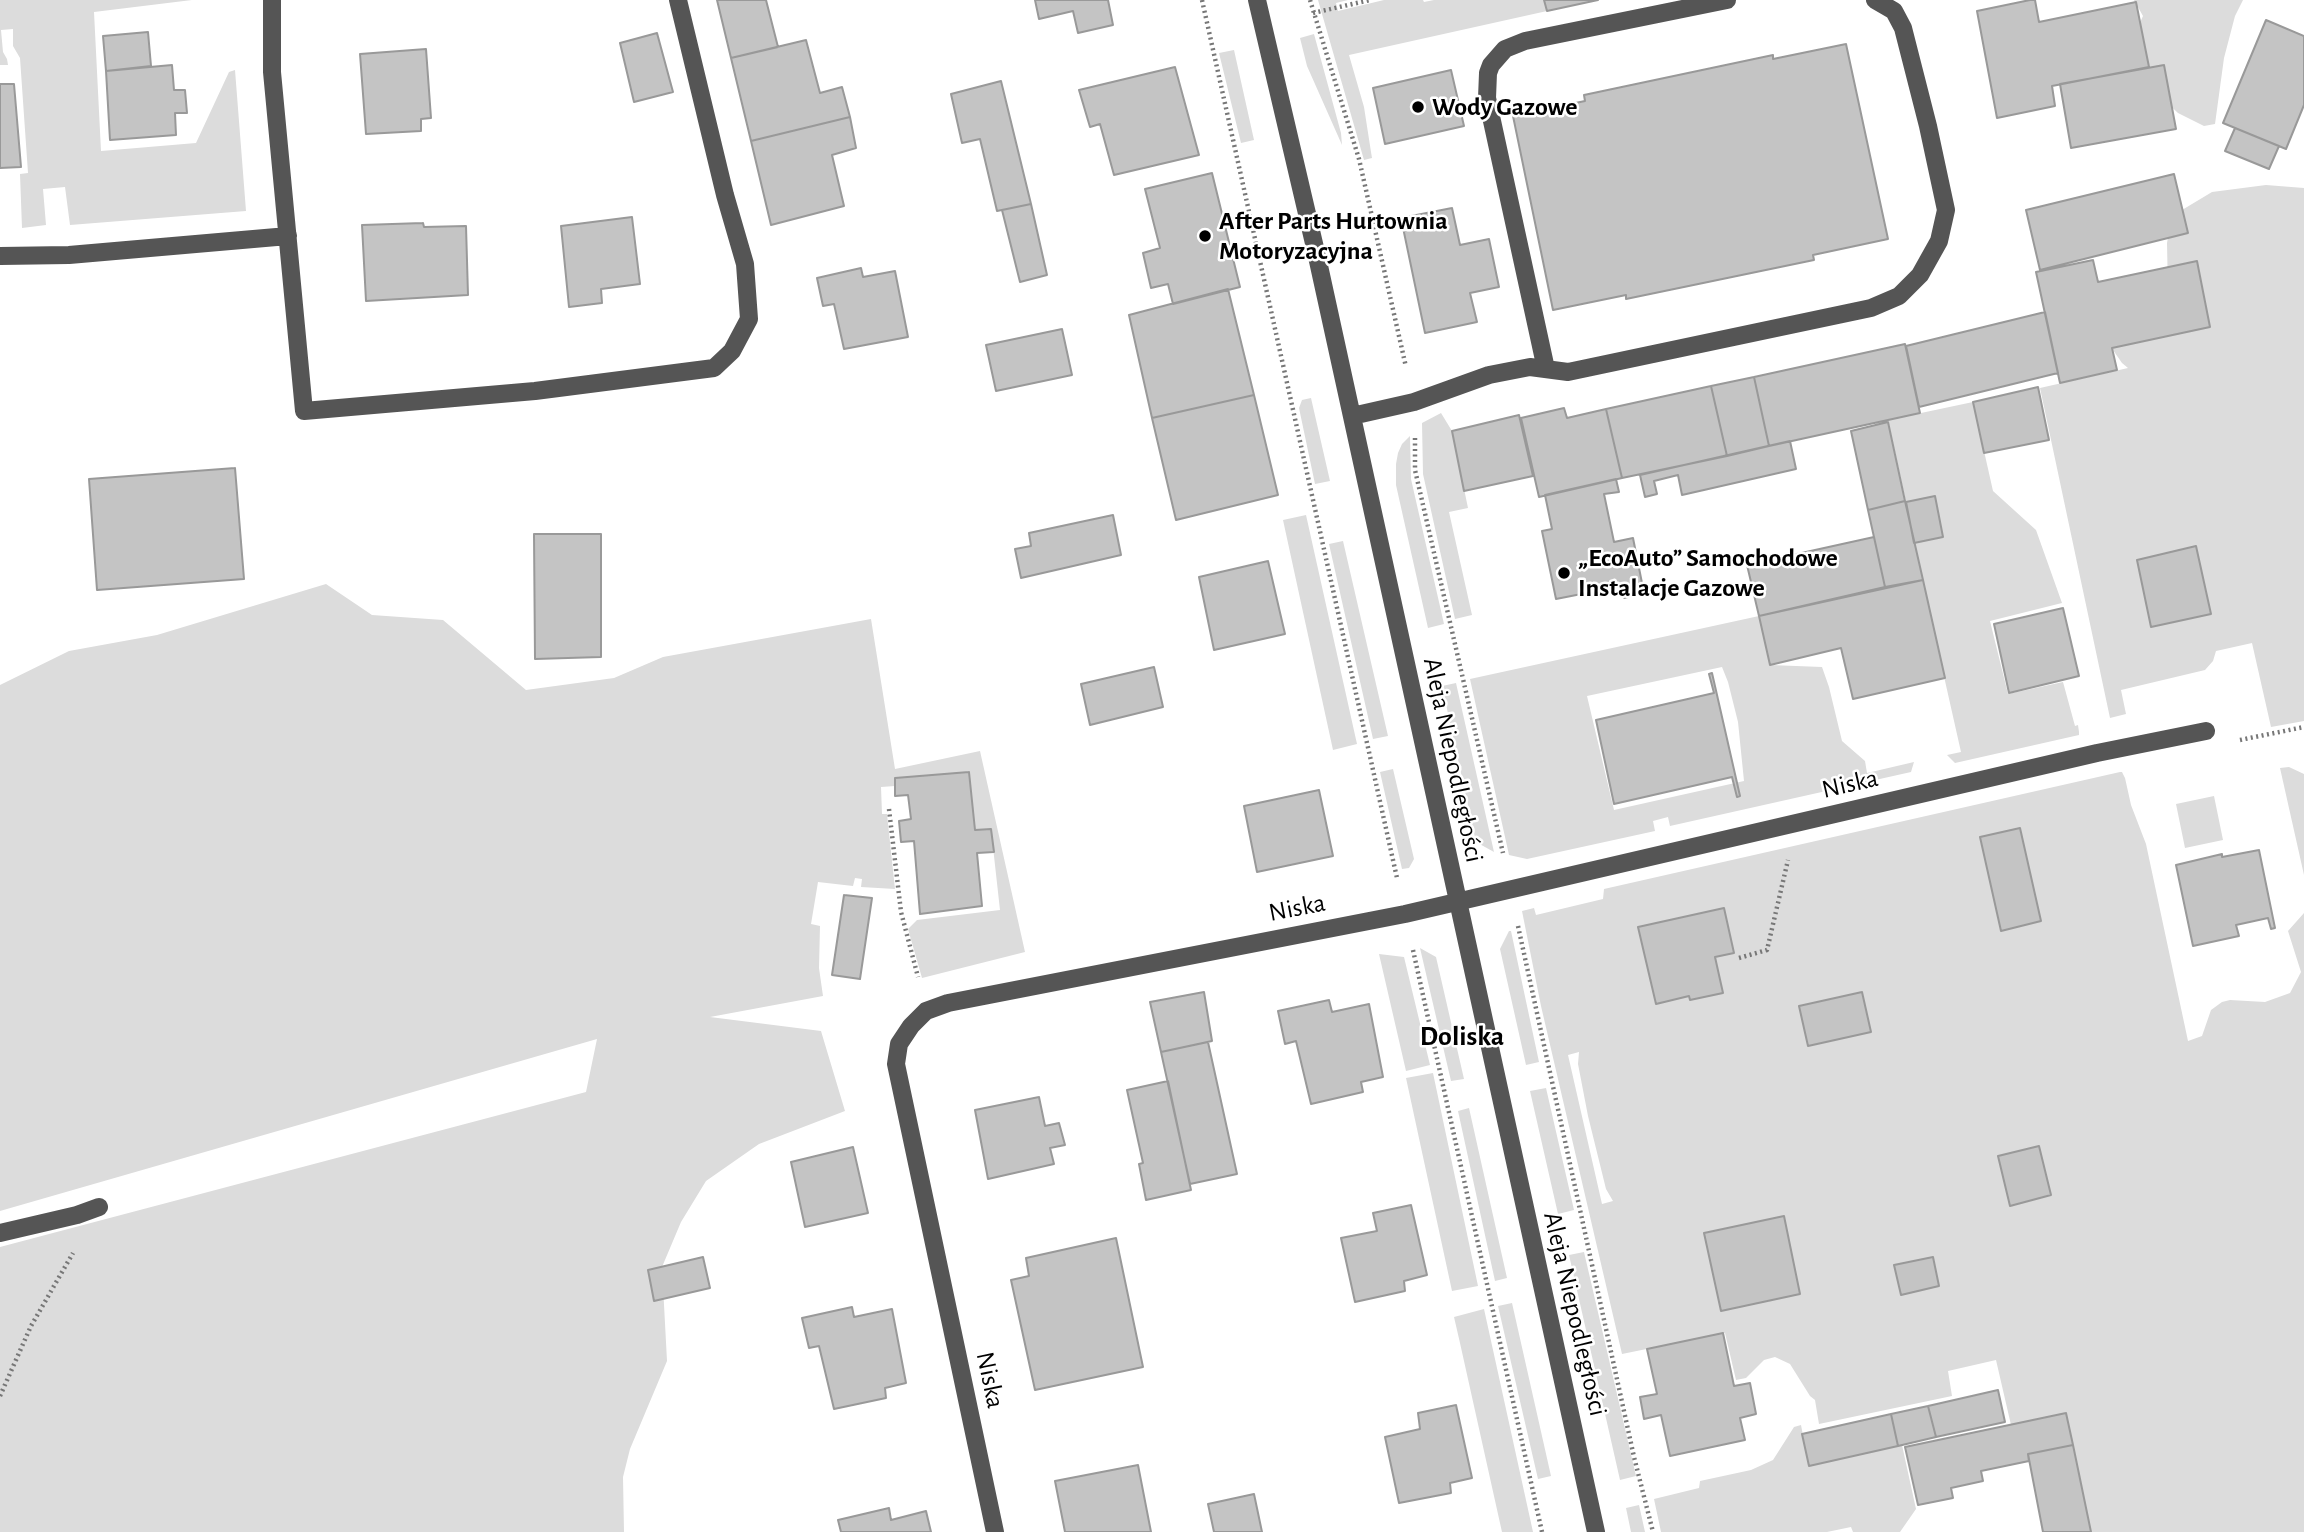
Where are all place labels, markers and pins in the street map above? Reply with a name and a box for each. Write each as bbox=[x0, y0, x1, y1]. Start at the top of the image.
place label: Wody Gazowe bbox=[1432, 91, 1578, 123]
marker: Wody Gazowe bbox=[1410, 99, 1426, 115]
place label: After Parts Hurtownia Motoryzacyjna bbox=[1219, 205, 1448, 266]
marker: After Parts Hurtownia Motoryzacyjna bbox=[1197, 228, 1213, 244]
place label: „EcoAuto” Samochodowe Instalacje Gazowe bbox=[1578, 542, 1838, 604]
marker: „EcoAuto” Samochodowe Instalacje Gazowe bbox=[1556, 565, 1572, 581]

